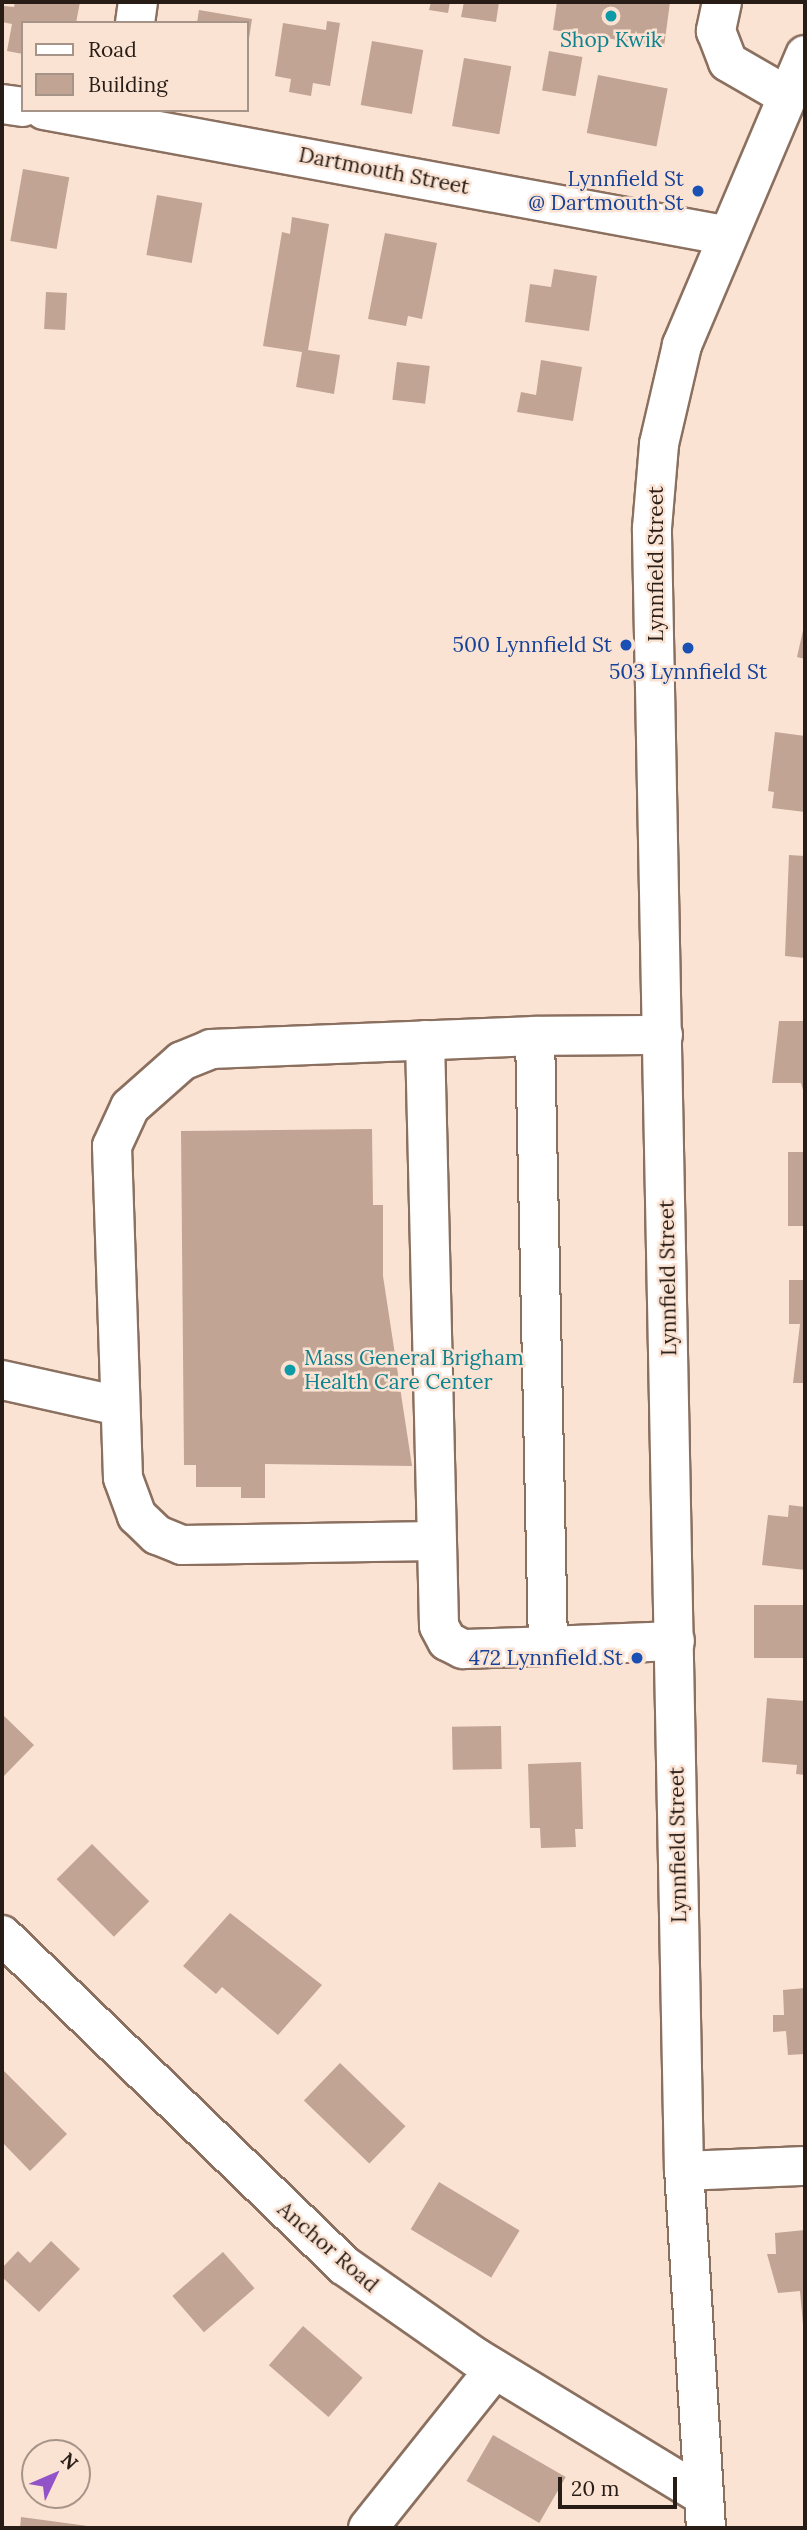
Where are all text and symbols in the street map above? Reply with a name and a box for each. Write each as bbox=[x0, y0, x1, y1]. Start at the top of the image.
marker: Shop Kwik bbox=[603, 8, 619, 24]
legend bbox=[21, 21, 248, 112]
place label: Shop Kwik bbox=[560, 27, 662, 53]
text: Road bbox=[88, 36, 137, 63]
text: Building bbox=[88, 71, 168, 98]
street label: Dartmouth Street bbox=[297, 142, 471, 200]
place label: Lynnfield St @ Dartmouth St bbox=[528, 166, 684, 216]
marker: Lynnfield St @ Dartmouth St bbox=[690, 183, 706, 199]
street label: Lynnfield Street bbox=[643, 486, 669, 642]
place label: 500 Lynnfield St bbox=[453, 632, 612, 658]
marker: 500 Lynnfield St bbox=[618, 637, 634, 653]
marker: 503 Lynnfield St bbox=[680, 640, 696, 656]
place label: 503 Lynnfield St bbox=[609, 659, 767, 685]
street label: Lynnfield Street bbox=[654, 1200, 682, 1356]
place label: Mass General Brigham Health Care Center bbox=[304, 1345, 524, 1395]
marker: Mass General Brigham Health Care Center bbox=[282, 1362, 298, 1378]
place label: 472 Lynnfield St bbox=[469, 1645, 623, 1671]
marker: 472 Lynnfield St bbox=[629, 1650, 645, 1666]
street label: Lynnfield Street bbox=[664, 1767, 692, 1923]
street label: Anchor Road bbox=[272, 2196, 384, 2298]
north arrow bbox=[21, 2439, 91, 2509]
text: N bbox=[56, 2447, 83, 2474]
scale bar bbox=[562, 2464, 681, 2508]
text: 20 m bbox=[571, 2475, 620, 2502]

